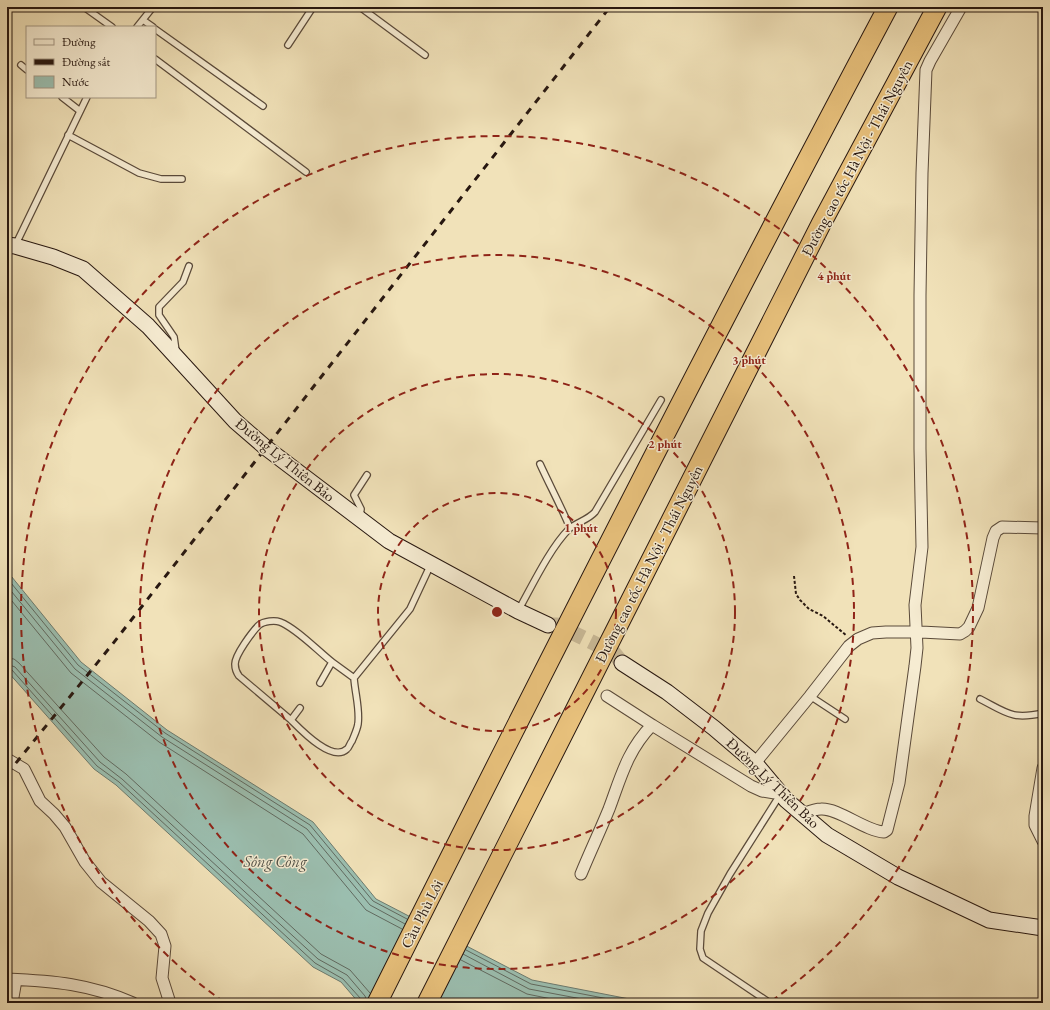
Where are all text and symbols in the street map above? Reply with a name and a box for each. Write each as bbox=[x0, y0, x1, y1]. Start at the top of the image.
legend bbox=[26, 26, 156, 98]
text: Đường bbox=[62, 34, 96, 50]
text: Đường sắt bbox=[62, 54, 110, 70]
street label: Đường cao tốc Hà Nội - Thái Nguyên bbox=[797, 56, 916, 259]
text: Nước bbox=[62, 74, 89, 90]
text: 4 phút bbox=[817, 268, 851, 284]
text: 3 phút bbox=[732, 352, 766, 368]
street label: Đường Lý Thiên Bảo bbox=[232, 414, 339, 506]
text: 2 phút bbox=[648, 436, 682, 452]
street label: Đường cao tốc Hà Nội - Thái Nguyên bbox=[590, 462, 707, 666]
text: 1 phút bbox=[564, 520, 598, 536]
centre of rings bbox=[490, 605, 504, 619]
street label: Đường Lý Thiên Bảo bbox=[723, 733, 824, 832]
water label: Sông Công bbox=[242, 851, 308, 872]
street label: Cầu Phù Lôi bbox=[396, 876, 447, 951]

